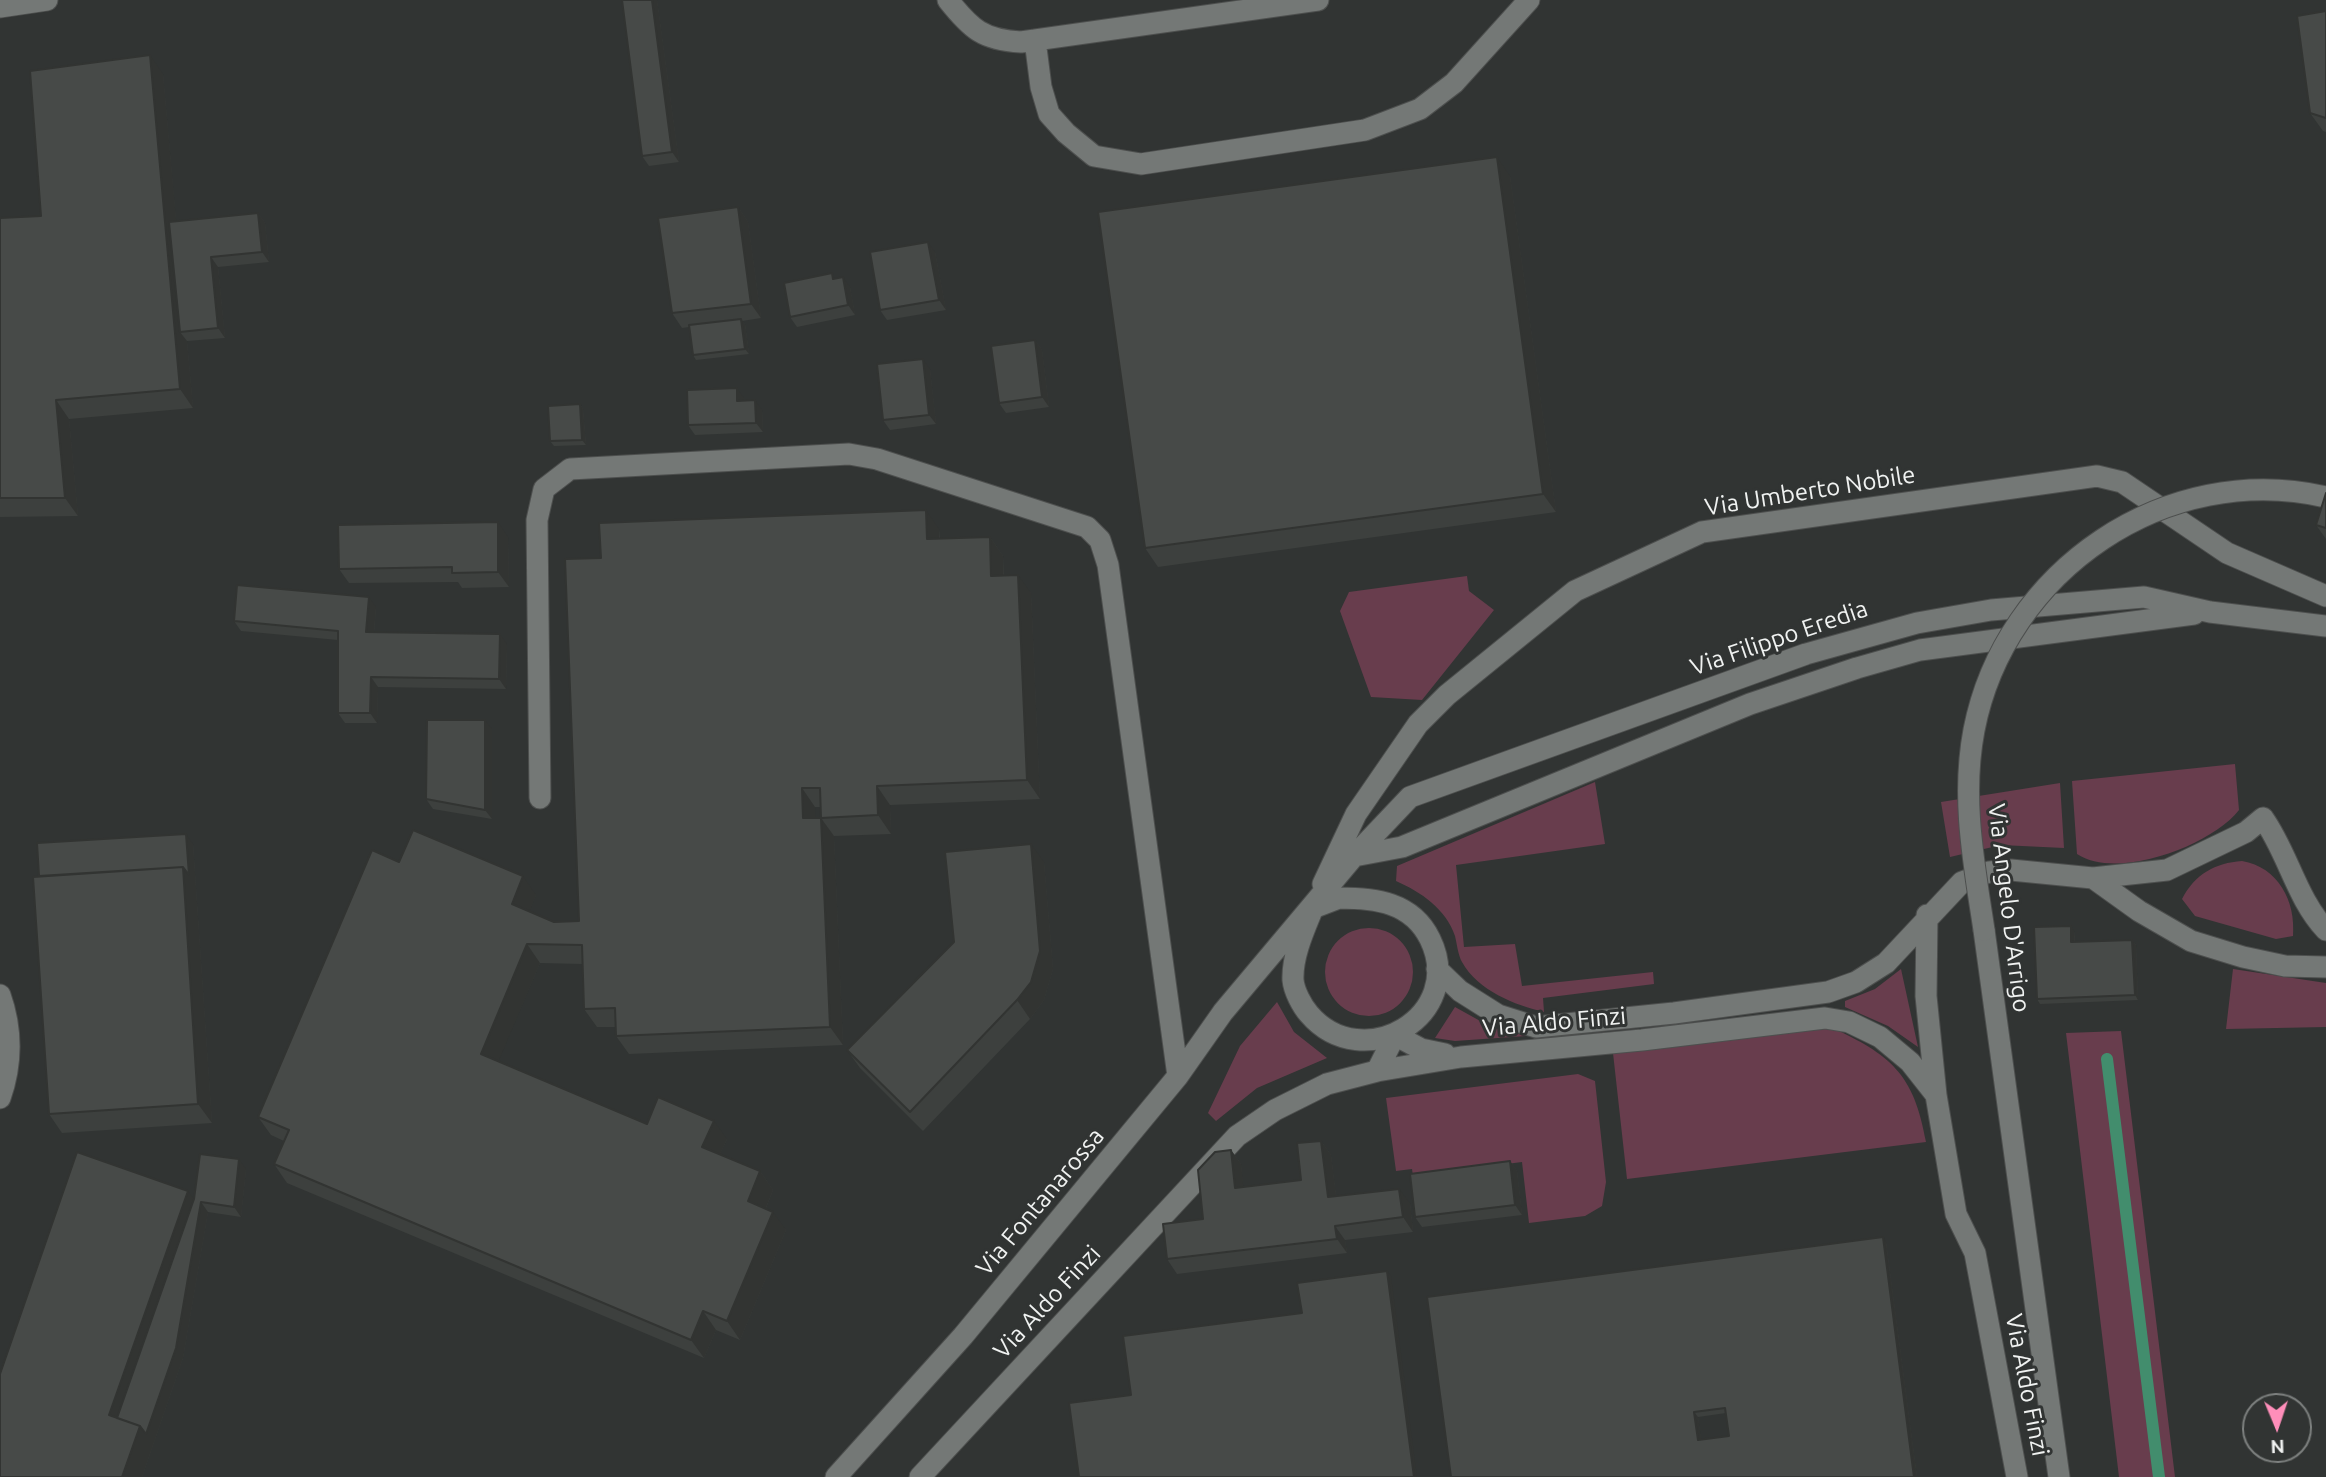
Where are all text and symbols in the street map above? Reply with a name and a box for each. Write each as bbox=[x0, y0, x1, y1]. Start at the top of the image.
street label: Via Umberto Nobile bbox=[1703, 460, 1917, 522]
street label: Via Filippo Eredia bbox=[1686, 594, 1872, 682]
street label: Via Angelo D'Arrigo bbox=[1982, 802, 2036, 1014]
street label: Via Aldo Finzi bbox=[1481, 1001, 1627, 1043]
street label: Via Fontanarossa bbox=[970, 1122, 1110, 1282]
street label: Via Aldo Finzi bbox=[987, 1239, 1107, 1365]
street label: Via Aldo Finzi bbox=[1999, 1311, 2055, 1459]
north arrow bbox=[2242, 1393, 2312, 1463]
text: N bbox=[2270, 1436, 2285, 1458]

